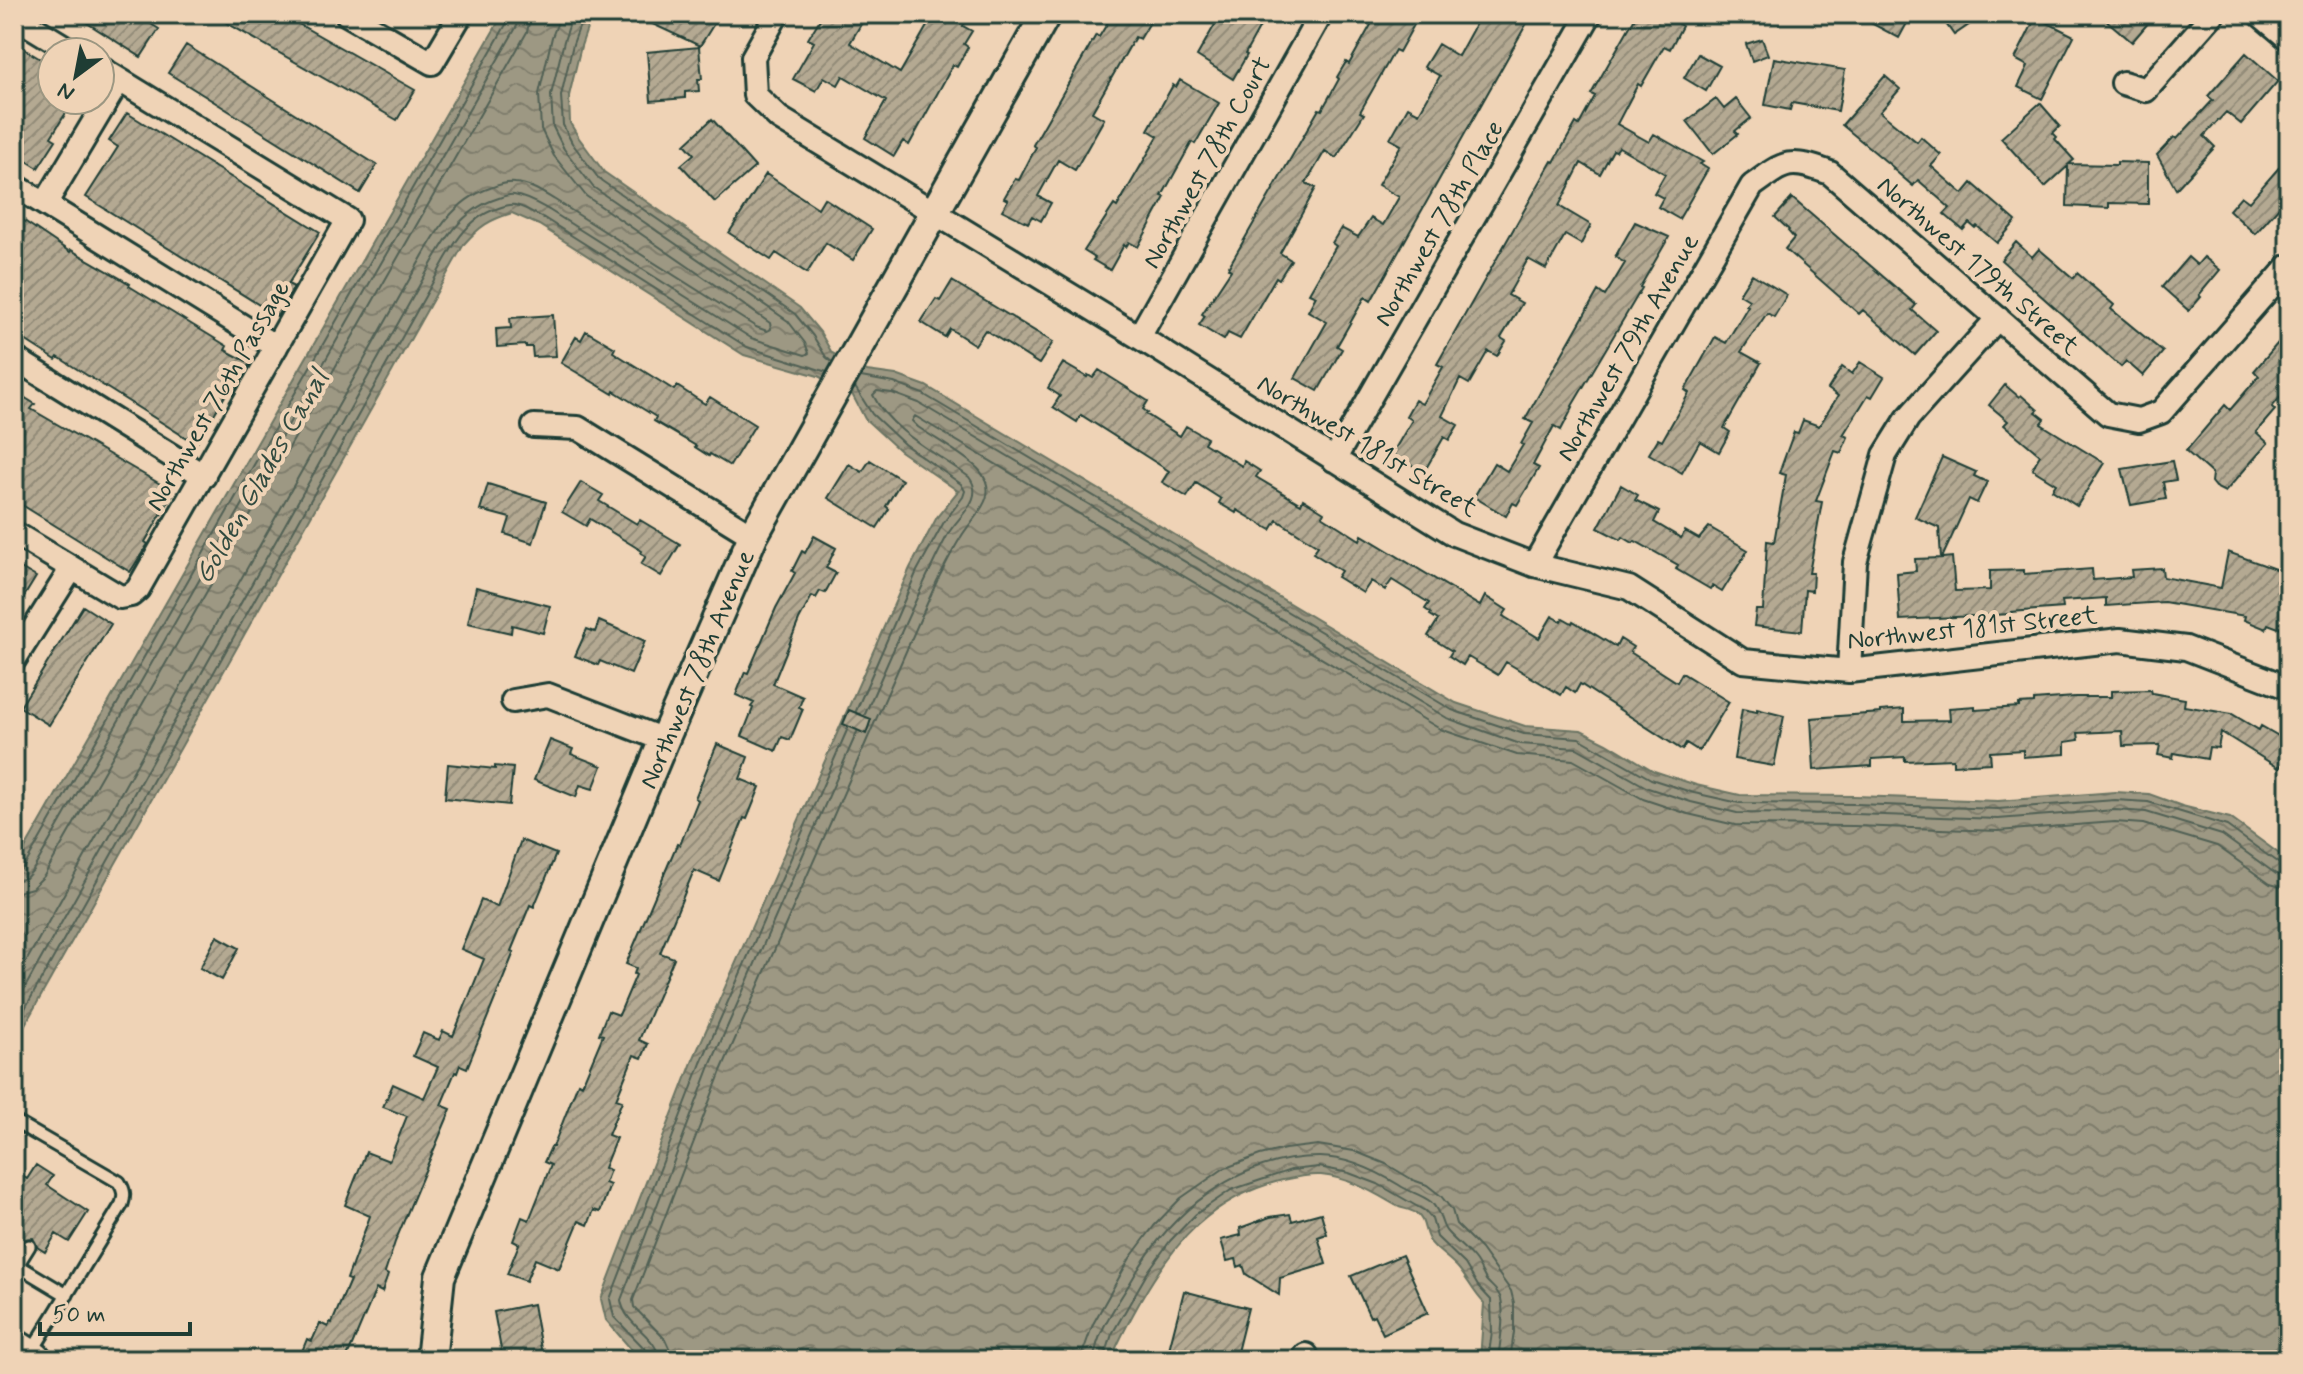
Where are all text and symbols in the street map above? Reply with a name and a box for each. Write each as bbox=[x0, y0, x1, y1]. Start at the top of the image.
north arrow bbox=[36, 36, 116, 116]
street label: Northwest 78th Court bbox=[1135, 51, 1280, 275]
text: N bbox=[53, 76, 80, 107]
street label: Northwest 78th Place bbox=[1367, 115, 1513, 333]
street label: Northwest 179th Street bbox=[1869, 169, 2086, 364]
street label: Northwest 79th Avenue bbox=[1550, 228, 1708, 468]
street label: Northwest 76th Passage bbox=[139, 274, 299, 518]
water label: Golden Glades Canal bbox=[186, 362, 339, 591]
street label: Northwest 181st Street bbox=[1250, 367, 1484, 526]
street label: Northwest 78th Avenue bbox=[632, 545, 764, 794]
street label: Northwest 181st Street bbox=[1845, 599, 2099, 659]
scale bar bbox=[40, 1286, 190, 1336]
text: 50 m bbox=[52, 1300, 106, 1331]

